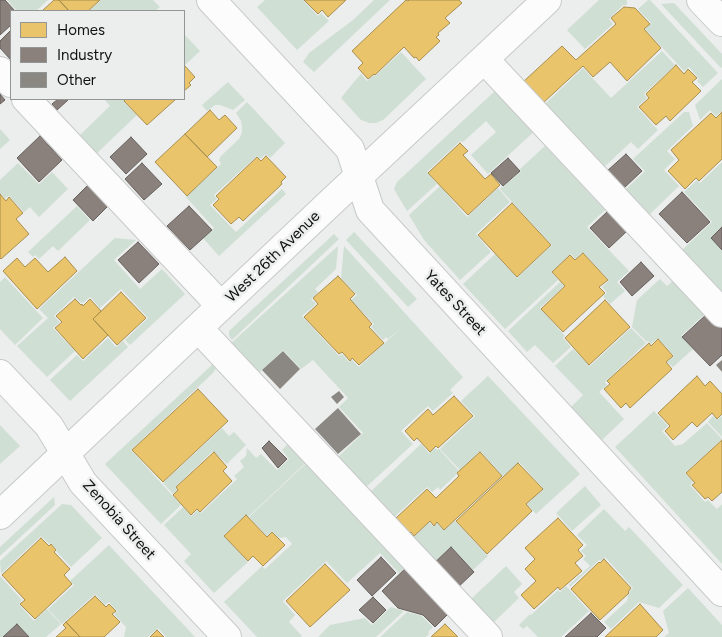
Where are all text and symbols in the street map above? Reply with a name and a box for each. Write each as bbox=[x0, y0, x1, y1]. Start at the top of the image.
legend bbox=[10, 10, 185, 100]
text: Homes bbox=[57, 21, 105, 39]
text: Industry bbox=[57, 46, 112, 64]
text: Other bbox=[57, 71, 96, 89]
street label: West 26th Avenue bbox=[222, 208, 324, 306]
street label: Yates Street bbox=[420, 267, 490, 339]
street label: Zenobia Street bbox=[79, 477, 159, 563]

